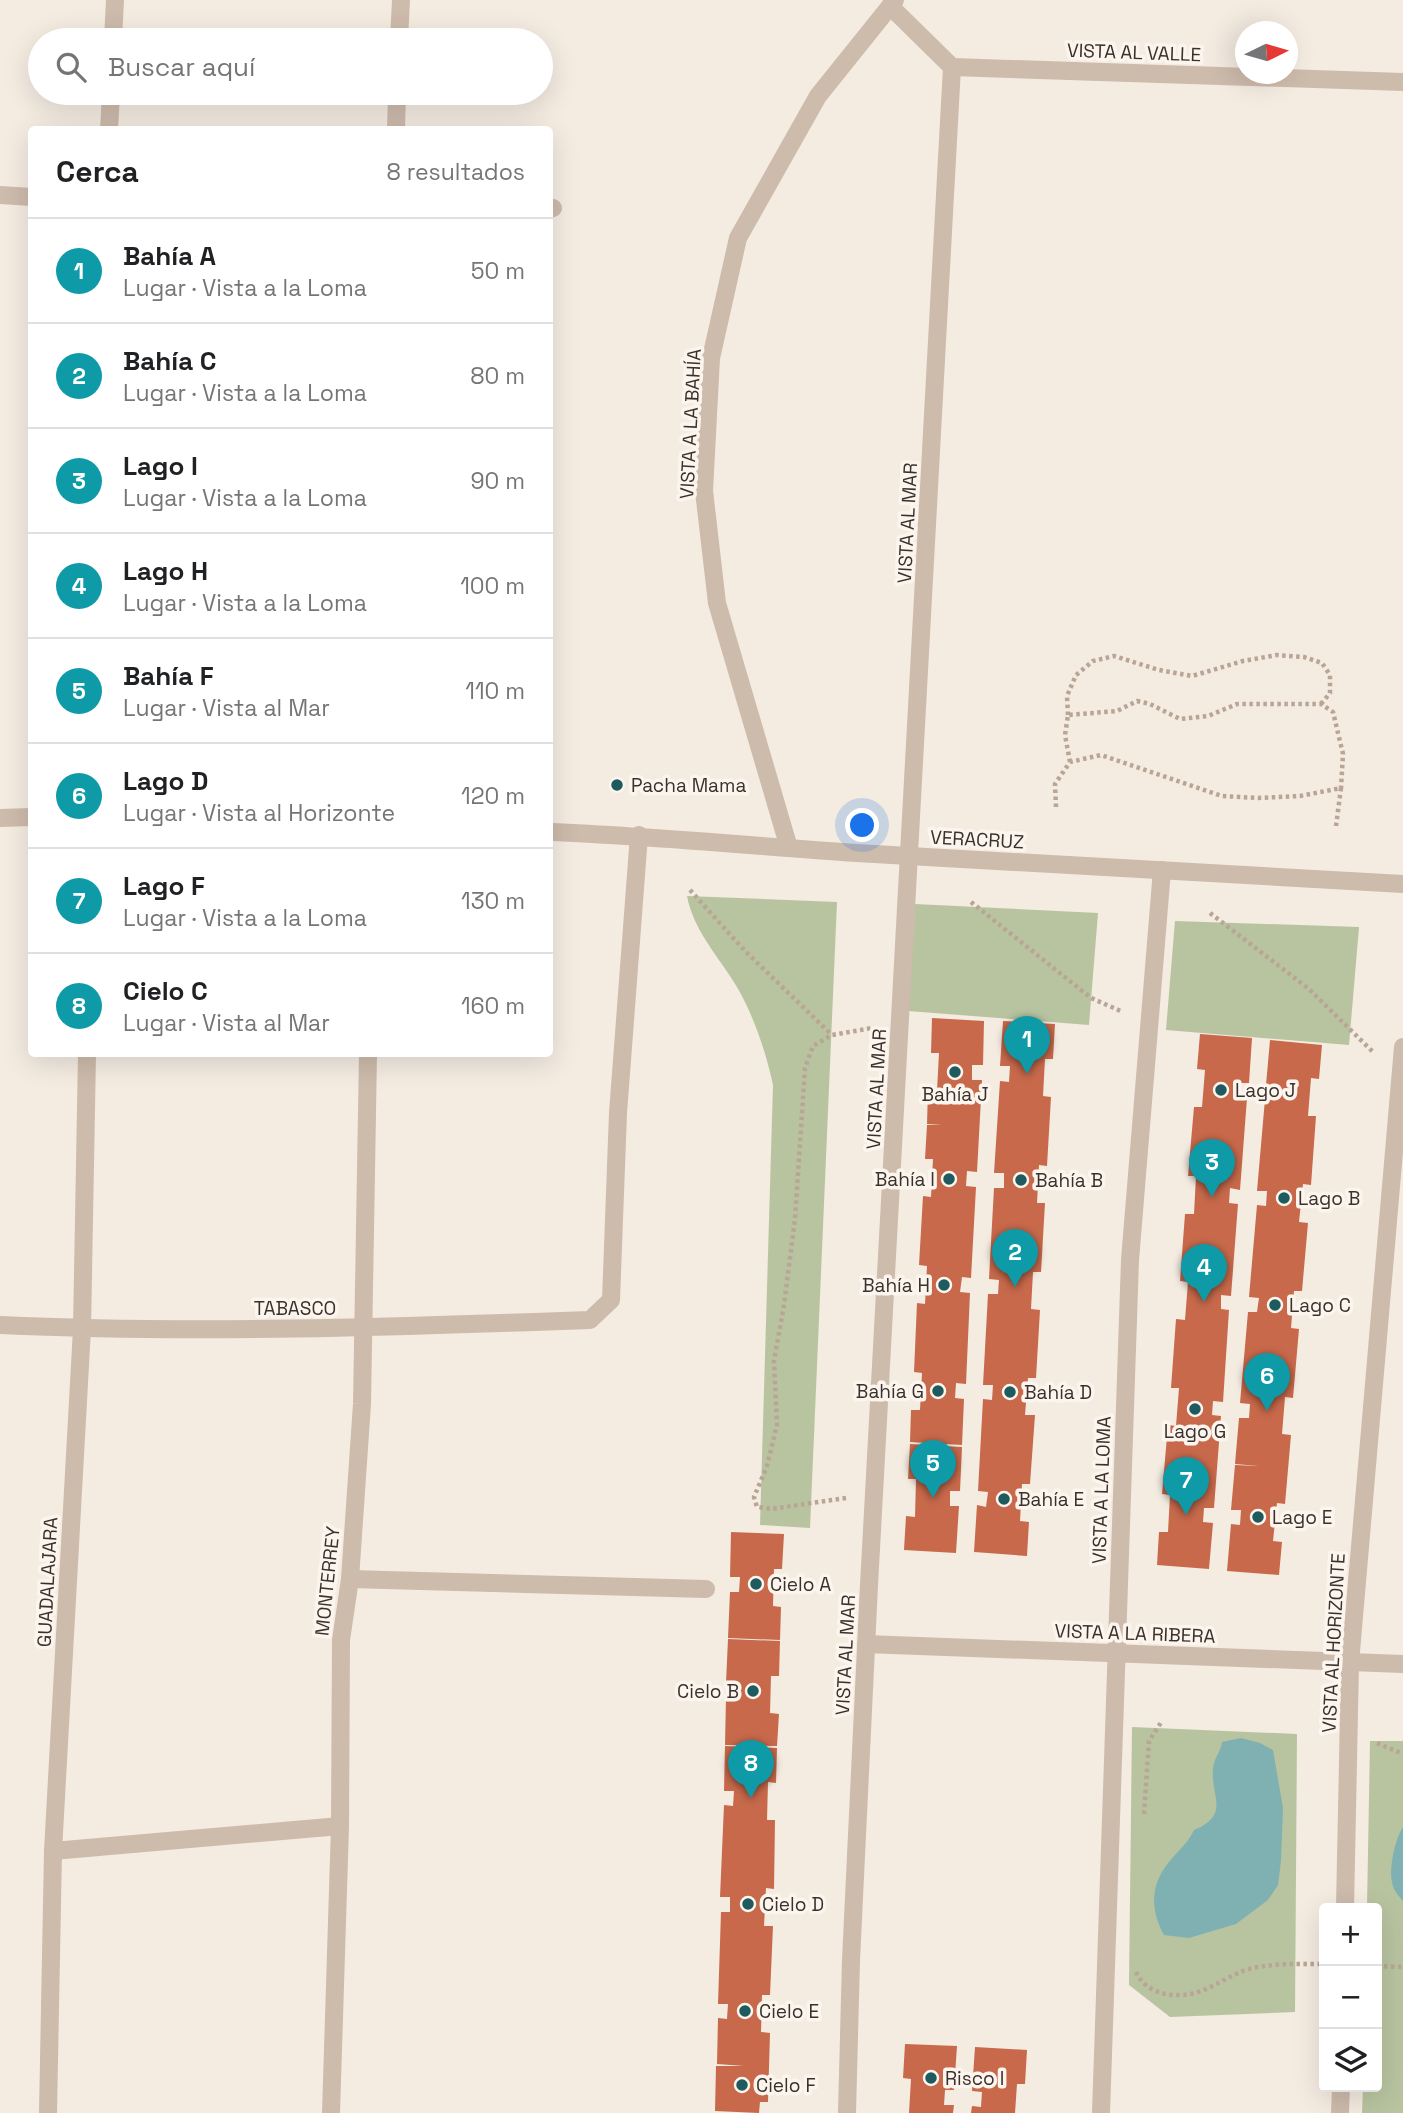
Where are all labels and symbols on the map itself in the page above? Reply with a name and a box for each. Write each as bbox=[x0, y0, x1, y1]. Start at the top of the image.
north arrow bbox=[1235, 21, 1298, 84]
street label: VISTA AL VALLE bbox=[1066, 38, 1201, 67]
street label: VISTA A LA BAHÍA bbox=[674, 348, 707, 500]
street label: VISTA AL MAR bbox=[892, 462, 923, 584]
place label: Pacha Mama bbox=[631, 773, 746, 798]
marker: Pacha Mama bbox=[609, 777, 625, 793]
your location bbox=[845, 808, 879, 842]
street label: VERACRUZ bbox=[929, 825, 1025, 854]
pin: 1 bbox=[1004, 1016, 1050, 1074]
street label: VISTA AL MAR bbox=[861, 1028, 892, 1150]
marker: Bahía J bbox=[947, 1064, 963, 1080]
place label: Lago J bbox=[1235, 1078, 1296, 1103]
place label: Bahía J bbox=[922, 1082, 988, 1107]
marker: Lago J bbox=[1213, 1082, 1229, 1098]
pin: 3 bbox=[1189, 1139, 1235, 1197]
place label: Bahía I bbox=[875, 1167, 935, 1192]
place label: Bahía B bbox=[1035, 1168, 1103, 1193]
marker: Bahía I bbox=[941, 1171, 957, 1187]
marker: Bahía B bbox=[1013, 1172, 1029, 1188]
place label: Lago B bbox=[1298, 1186, 1360, 1211]
marker: Lago B bbox=[1276, 1190, 1292, 1206]
pin: 2 bbox=[992, 1229, 1038, 1287]
pin: 4 bbox=[1181, 1244, 1227, 1302]
place label: Bahía H bbox=[862, 1273, 930, 1298]
marker: Bahía H bbox=[936, 1277, 952, 1293]
place label: Lago C bbox=[1289, 1293, 1351, 1318]
street label: TABASCO bbox=[254, 1296, 336, 1321]
marker: Lago C bbox=[1267, 1297, 1283, 1313]
pin: 6 bbox=[1244, 1353, 1290, 1411]
place label: Bahía G bbox=[856, 1379, 924, 1404]
place label: Bahía D bbox=[1024, 1380, 1092, 1405]
marker: Bahía G bbox=[930, 1383, 946, 1399]
marker: Bahía D bbox=[1002, 1384, 1018, 1400]
marker: Lago G bbox=[1187, 1401, 1203, 1417]
street label: VISTA A LA LOMA bbox=[1086, 1415, 1117, 1565]
place label: Lago G bbox=[1164, 1419, 1226, 1444]
pin: 5 bbox=[910, 1440, 956, 1498]
pin: 7 bbox=[1163, 1457, 1209, 1515]
place label: Bahía E bbox=[1018, 1487, 1084, 1512]
marker: Bahía E bbox=[996, 1491, 1012, 1507]
place label: Lago E bbox=[1272, 1505, 1333, 1530]
marker: Lago E bbox=[1250, 1509, 1266, 1525]
street label: GUADALAJARA bbox=[32, 1516, 63, 1648]
street label: MONTERREY bbox=[309, 1525, 346, 1637]
street label: VISTA AL HORIZONTE bbox=[1316, 1553, 1351, 1734]
place label: Cielo A bbox=[770, 1572, 831, 1597]
marker: Cielo A bbox=[748, 1576, 764, 1592]
street label: VISTA AL MAR bbox=[830, 1594, 861, 1716]
street label: VISTA A LA RIBERA bbox=[1054, 1618, 1216, 1649]
place label: Cielo B bbox=[677, 1679, 739, 1704]
marker: Cielo B bbox=[745, 1683, 761, 1699]
pin: 8 bbox=[728, 1740, 774, 1798]
place label: Cielo D bbox=[762, 1892, 824, 1917]
marker: Cielo D bbox=[740, 1896, 756, 1912]
place label: Cielo E bbox=[759, 1999, 819, 2024]
marker: Cielo E bbox=[737, 2003, 753, 2019]
place label: Risco I bbox=[945, 2066, 1004, 2091]
marker: Risco I bbox=[923, 2070, 939, 2086]
place label: Cielo F bbox=[756, 2073, 816, 2098]
marker: Cielo F bbox=[734, 2077, 750, 2093]

